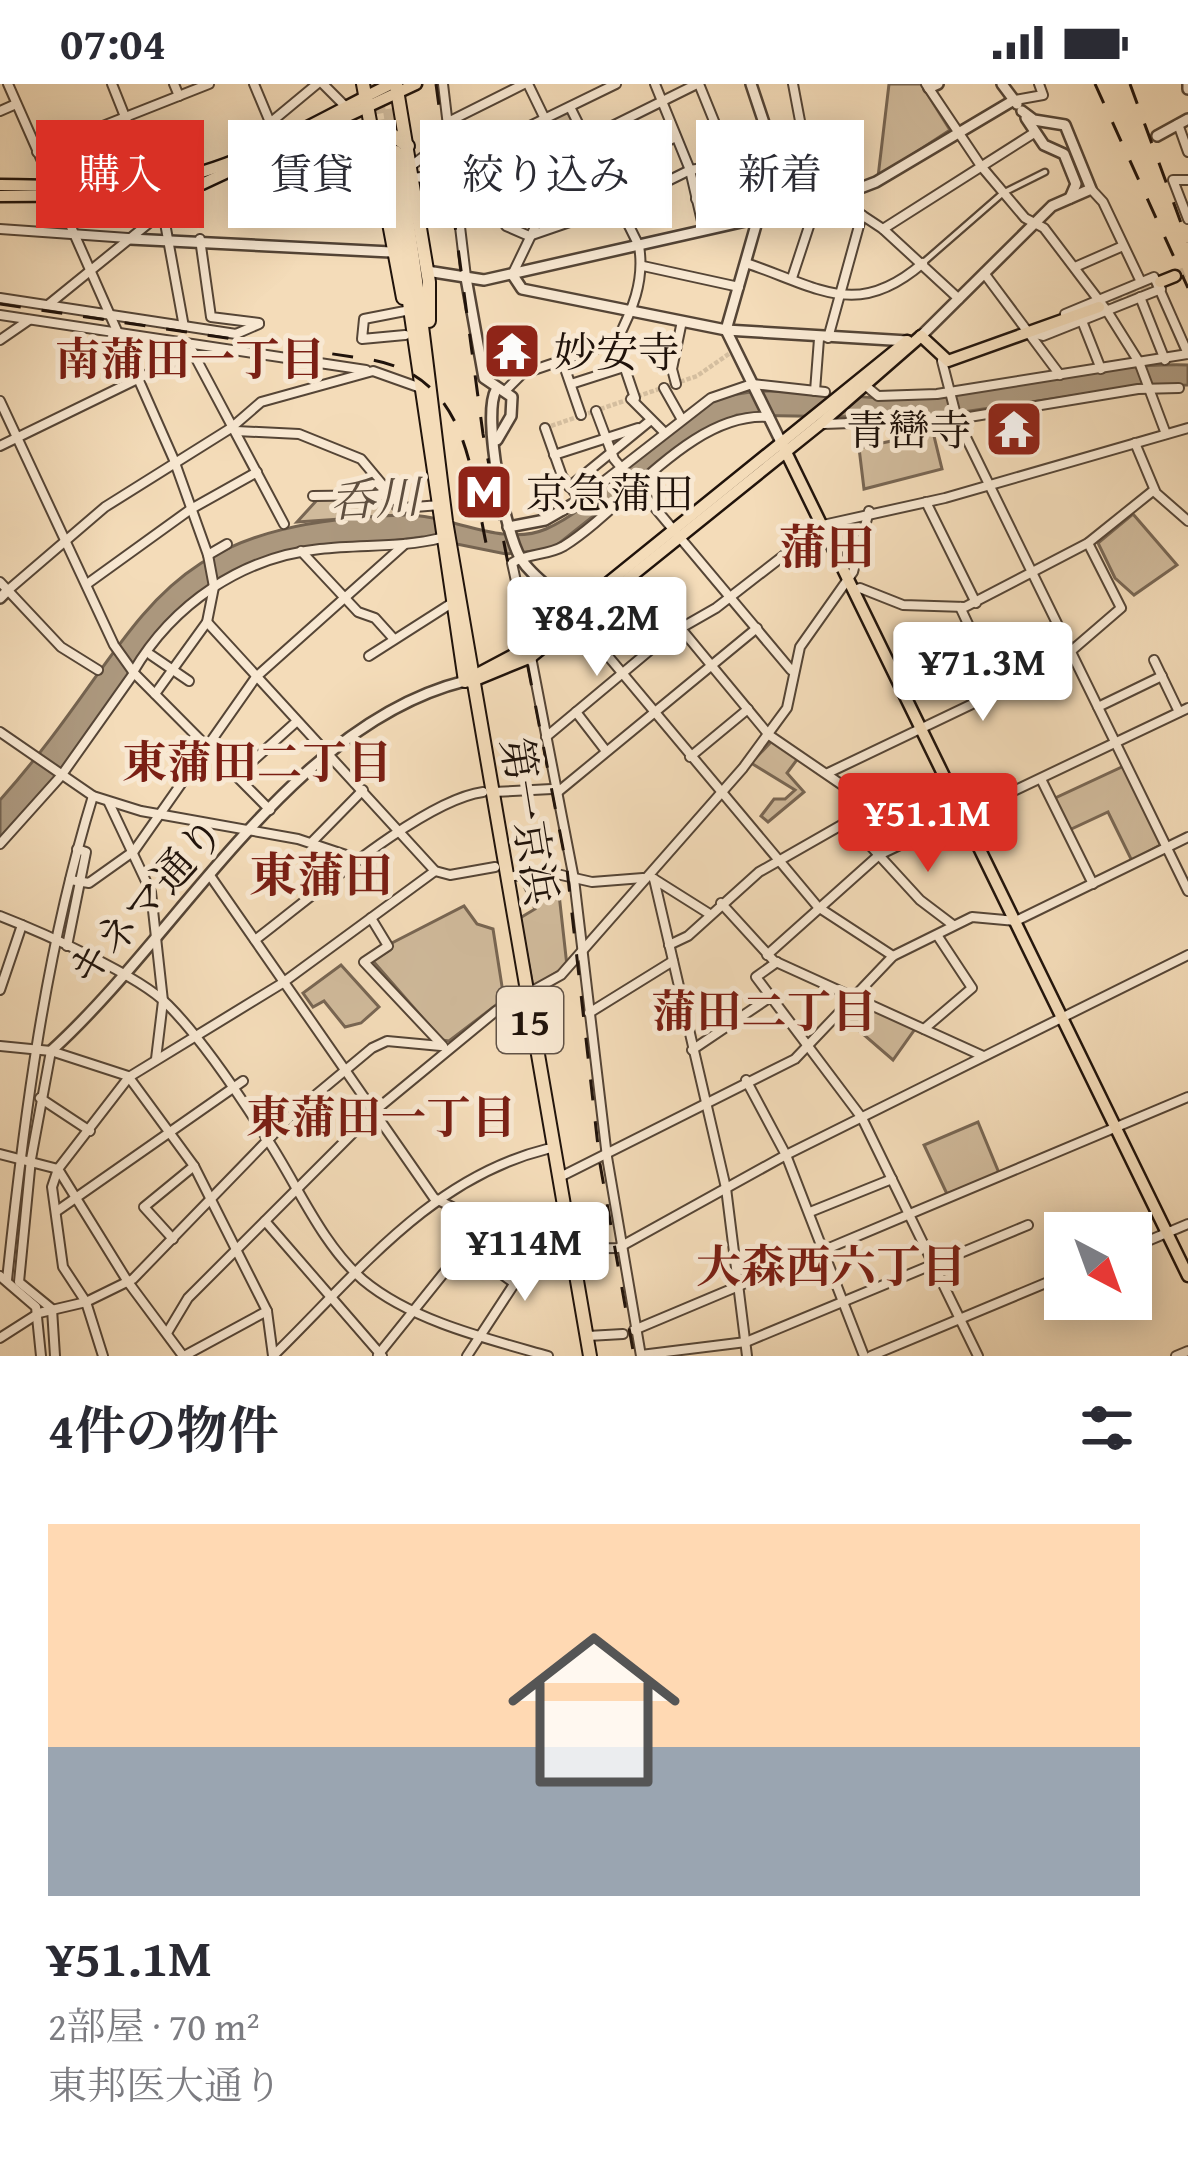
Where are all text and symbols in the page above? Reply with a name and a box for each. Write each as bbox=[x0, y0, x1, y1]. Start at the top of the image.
text: 07:04 bbox=[60, 10, 166, 75]
chip: 購入 bbox=[36, 120, 204, 228]
chip: 賃貸 bbox=[228, 120, 396, 228]
chip: 絞り込み bbox=[420, 120, 672, 228]
chip: 新着 bbox=[696, 120, 864, 228]
temple icon: 妙安寺 bbox=[481, 320, 543, 382]
place label: 妙安寺 bbox=[554, 321, 680, 382]
district label: 南蒲田一丁目 bbox=[55, 326, 325, 391]
temple icon: 青巒寺 bbox=[983, 398, 1045, 460]
place label: 青巒寺 bbox=[846, 399, 972, 460]
metro station icon: 京急蒲田 bbox=[453, 461, 515, 523]
place label: 京急蒲田 bbox=[526, 462, 694, 523]
water label: 呑川 bbox=[328, 463, 427, 533]
district label: 蒲田 bbox=[779, 511, 875, 582]
pin: ¥84.2M bbox=[499, 577, 695, 679]
text: ¥84.2M bbox=[534, 587, 660, 644]
pin: ¥71.3M bbox=[885, 622, 1081, 724]
text: ¥71.3M bbox=[920, 632, 1046, 689]
district label: 東蒲田二丁目 bbox=[122, 729, 392, 794]
street label: 第一京浜 bbox=[487, 733, 573, 909]
pin: ¥51.1M bbox=[830, 773, 1026, 875]
text: ¥51.1M bbox=[865, 783, 991, 840]
street label: キネマ通り bbox=[52, 803, 238, 999]
district label: 東蒲田 bbox=[249, 839, 393, 910]
district label: 蒲田二丁目 bbox=[651, 978, 877, 1043]
road number: 15 bbox=[497, 987, 563, 1053]
district label: 東蒲田一丁目 bbox=[246, 1084, 516, 1149]
pin: ¥114M bbox=[441, 1202, 609, 1304]
text: ¥114M bbox=[468, 1212, 582, 1269]
north arrow bbox=[1044, 1212, 1152, 1320]
map controls bbox=[1044, 1212, 1152, 1320]
district label: 大森西六丁目 bbox=[696, 1233, 966, 1298]
text: 4件の物件 bbox=[48, 1392, 278, 1467]
icon: filters bbox=[1074, 1395, 1140, 1461]
icon: home bbox=[486, 1602, 702, 1818]
text: ¥51.1M bbox=[48, 1920, 212, 1995]
text: 2部屋 · 70 m² bbox=[48, 1997, 260, 2054]
text: 東邦医大通り bbox=[48, 2056, 282, 2113]

